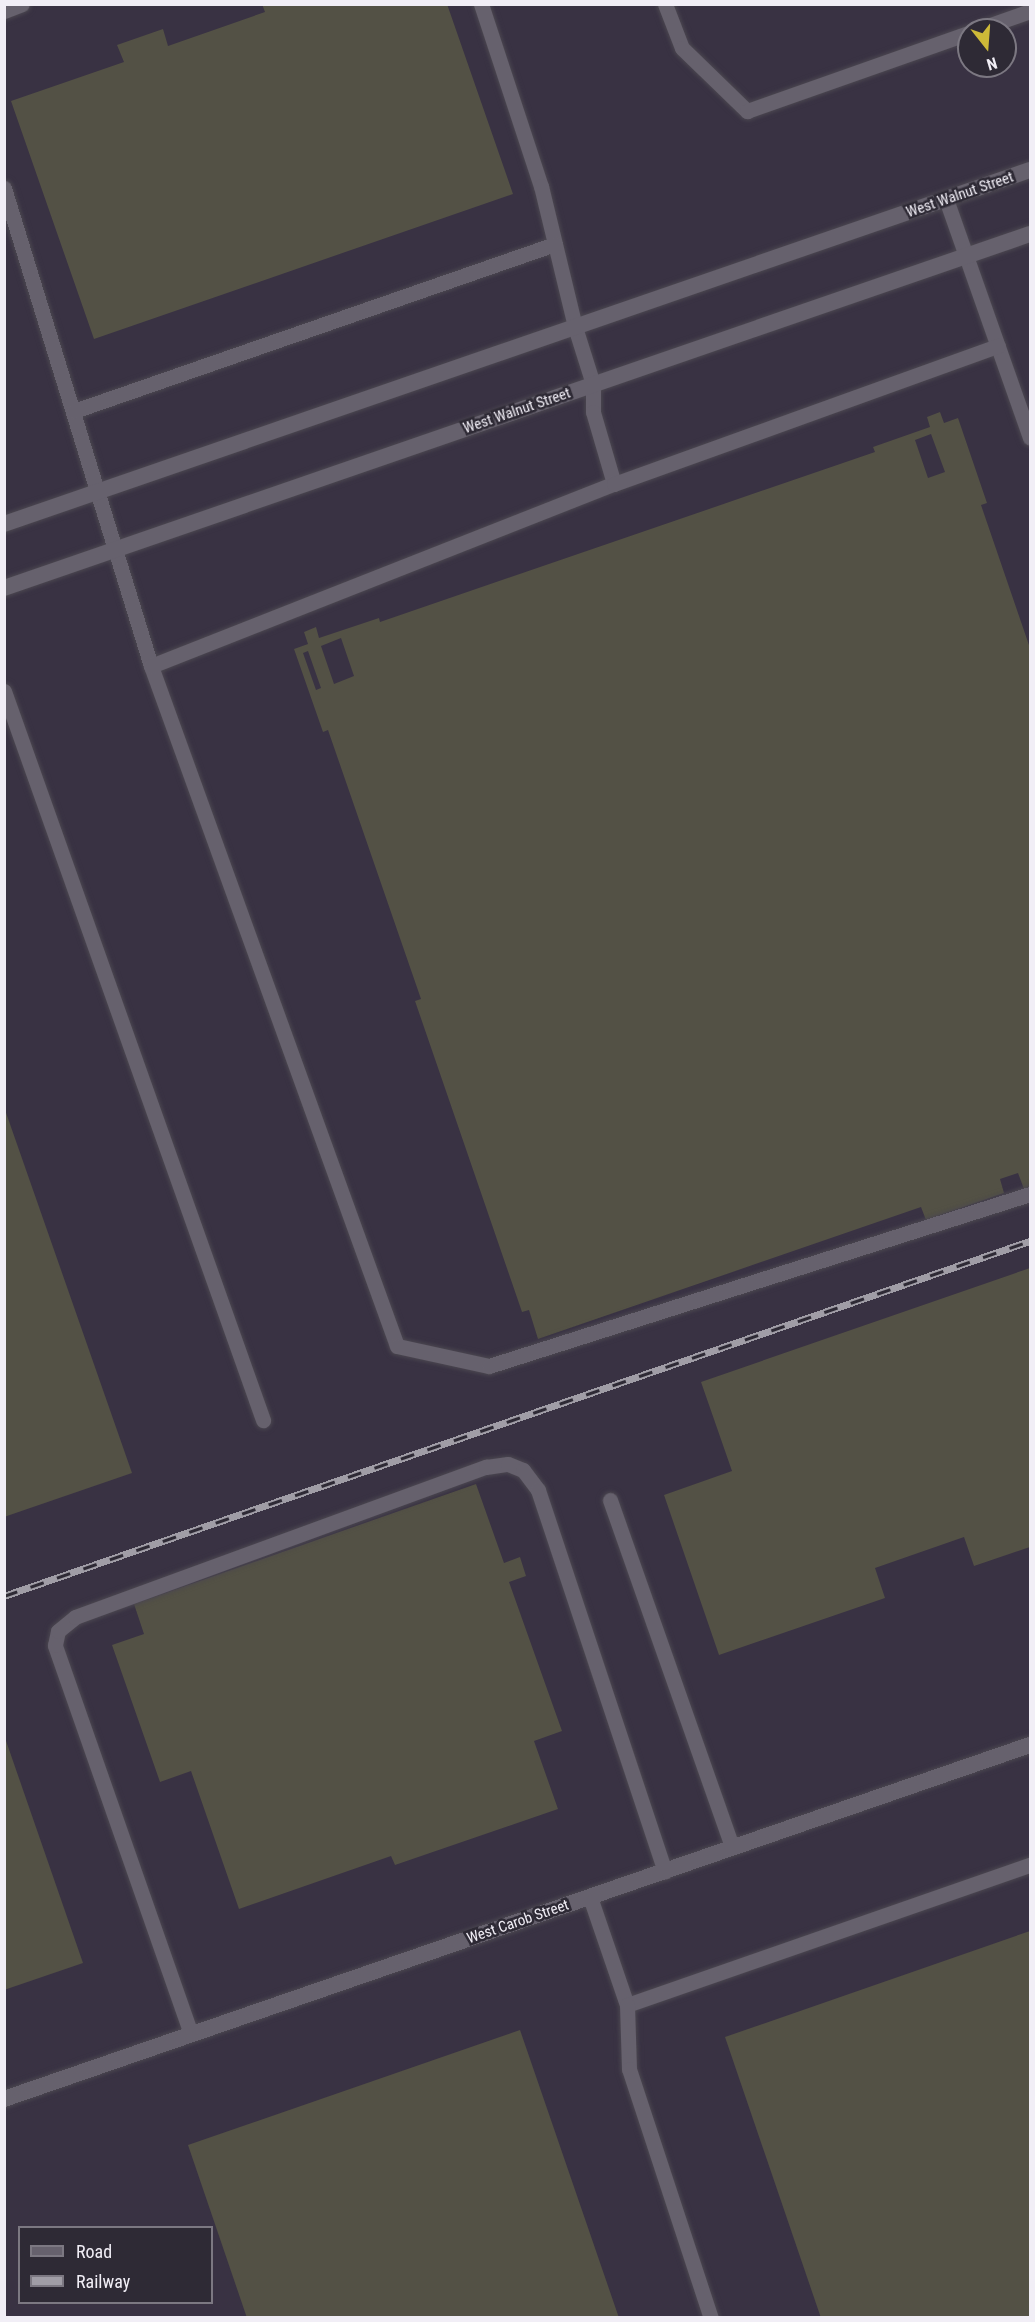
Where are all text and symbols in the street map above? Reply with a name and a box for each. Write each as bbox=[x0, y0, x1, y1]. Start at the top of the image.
north arrow bbox=[957, 18, 1017, 78]
text: N bbox=[984, 53, 999, 74]
street label: West Walnut Street bbox=[904, 168, 1016, 222]
street label: West Walnut Street bbox=[461, 384, 573, 438]
street label: West Carob Street bbox=[465, 1896, 571, 1948]
legend bbox=[18, 2226, 213, 2304]
text: Road bbox=[76, 2241, 112, 2262]
text: Railway bbox=[76, 2271, 130, 2292]

